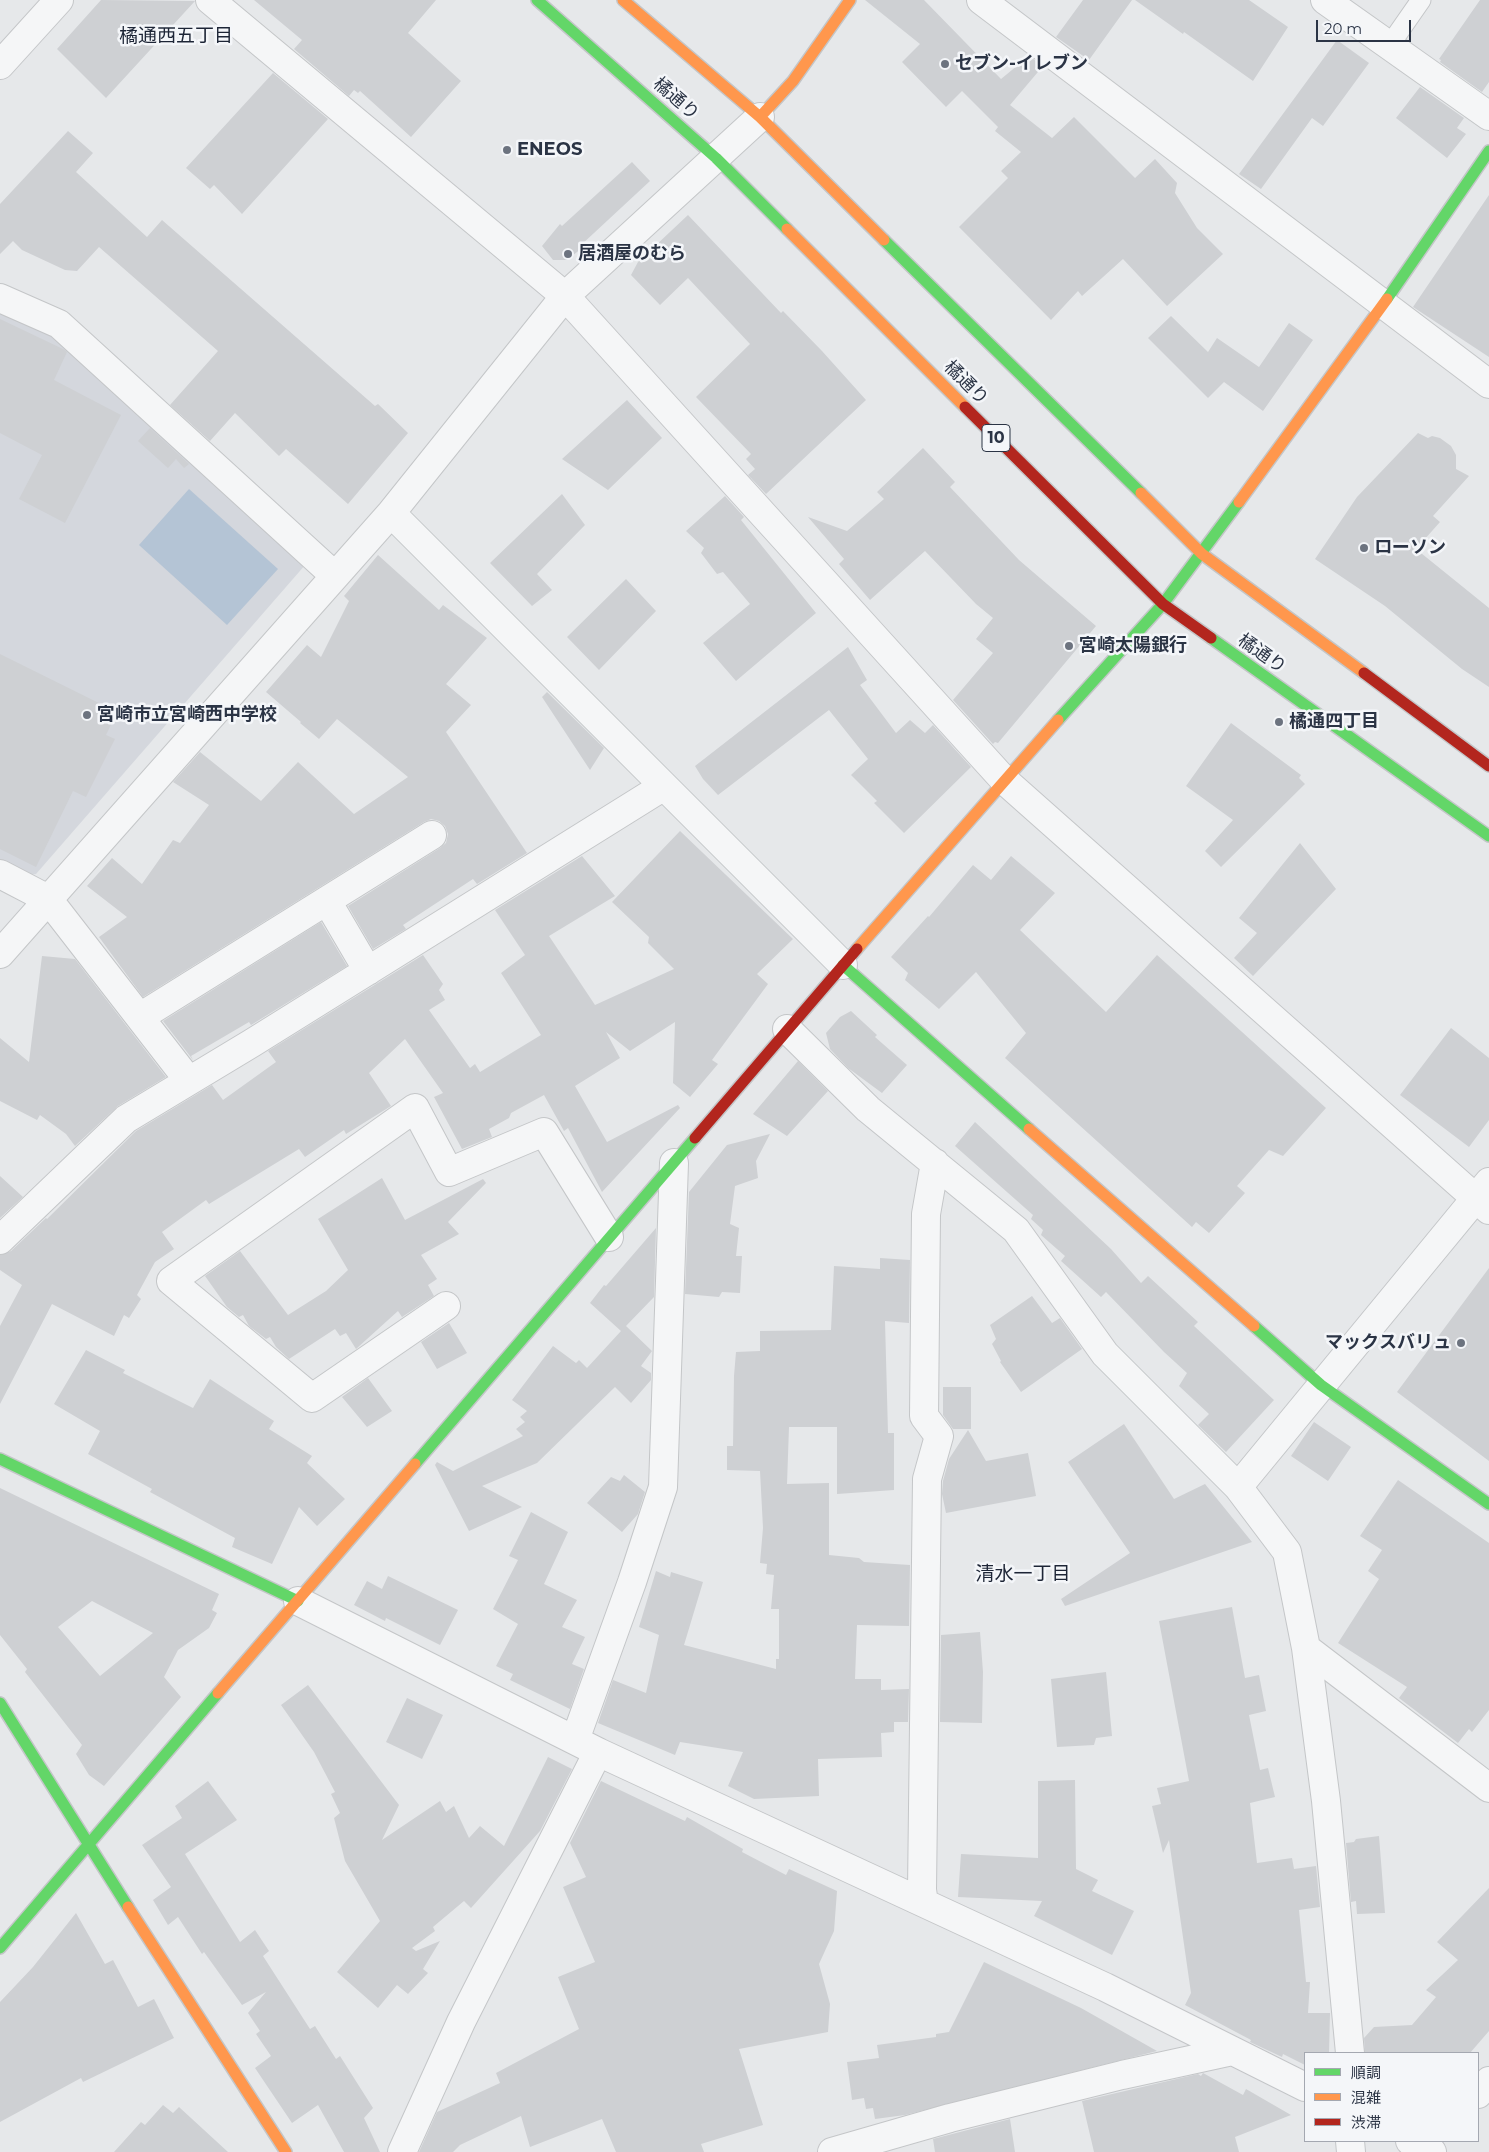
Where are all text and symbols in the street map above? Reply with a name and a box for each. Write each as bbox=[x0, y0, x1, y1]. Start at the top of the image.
scale bar bbox=[1319, 10, 1414, 42]
text: 20 m bbox=[1324, 19, 1362, 38]
district label: 橘通西五丁目 bbox=[119, 25, 233, 47]
place label: セブン-イレブン bbox=[955, 53, 1088, 75]
marker: セブン-イレブン bbox=[939, 58, 951, 70]
street label: 橘通り bbox=[649, 73, 703, 125]
place label: ENEOS bbox=[517, 139, 582, 161]
marker: ENEOS bbox=[501, 144, 513, 156]
place label: 居酒屋のむら bbox=[578, 243, 686, 265]
marker: 居酒屋のむら bbox=[562, 248, 574, 260]
street label: 橘通り bbox=[939, 356, 993, 410]
road number: 10 bbox=[982, 424, 1010, 452]
place label: ローソン bbox=[1374, 537, 1446, 559]
marker: ローソン bbox=[1358, 542, 1370, 554]
street label: 橘通り bbox=[1234, 630, 1290, 678]
place label: 宮崎太陽銀行 bbox=[1079, 635, 1187, 657]
marker: 宮崎太陽銀行 bbox=[1063, 640, 1075, 652]
place label: 宮崎市立宮崎西中学校 bbox=[97, 704, 277, 726]
marker: 宮崎市立宮崎西中学校 bbox=[81, 709, 93, 721]
place label: 橘通四丁目 bbox=[1289, 711, 1379, 733]
marker: 橘通四丁目 bbox=[1273, 716, 1285, 728]
place label: マックスバリュ bbox=[1325, 1332, 1451, 1354]
marker: マックスバリュ bbox=[1455, 1337, 1467, 1349]
district label: 清水一丁目 bbox=[976, 1563, 1070, 1585]
legend bbox=[1304, 2052, 1479, 2142]
text: 順調 bbox=[1351, 2063, 1381, 2082]
text: 混雑 bbox=[1351, 2088, 1381, 2107]
text: 渋滞 bbox=[1351, 2113, 1381, 2132]

